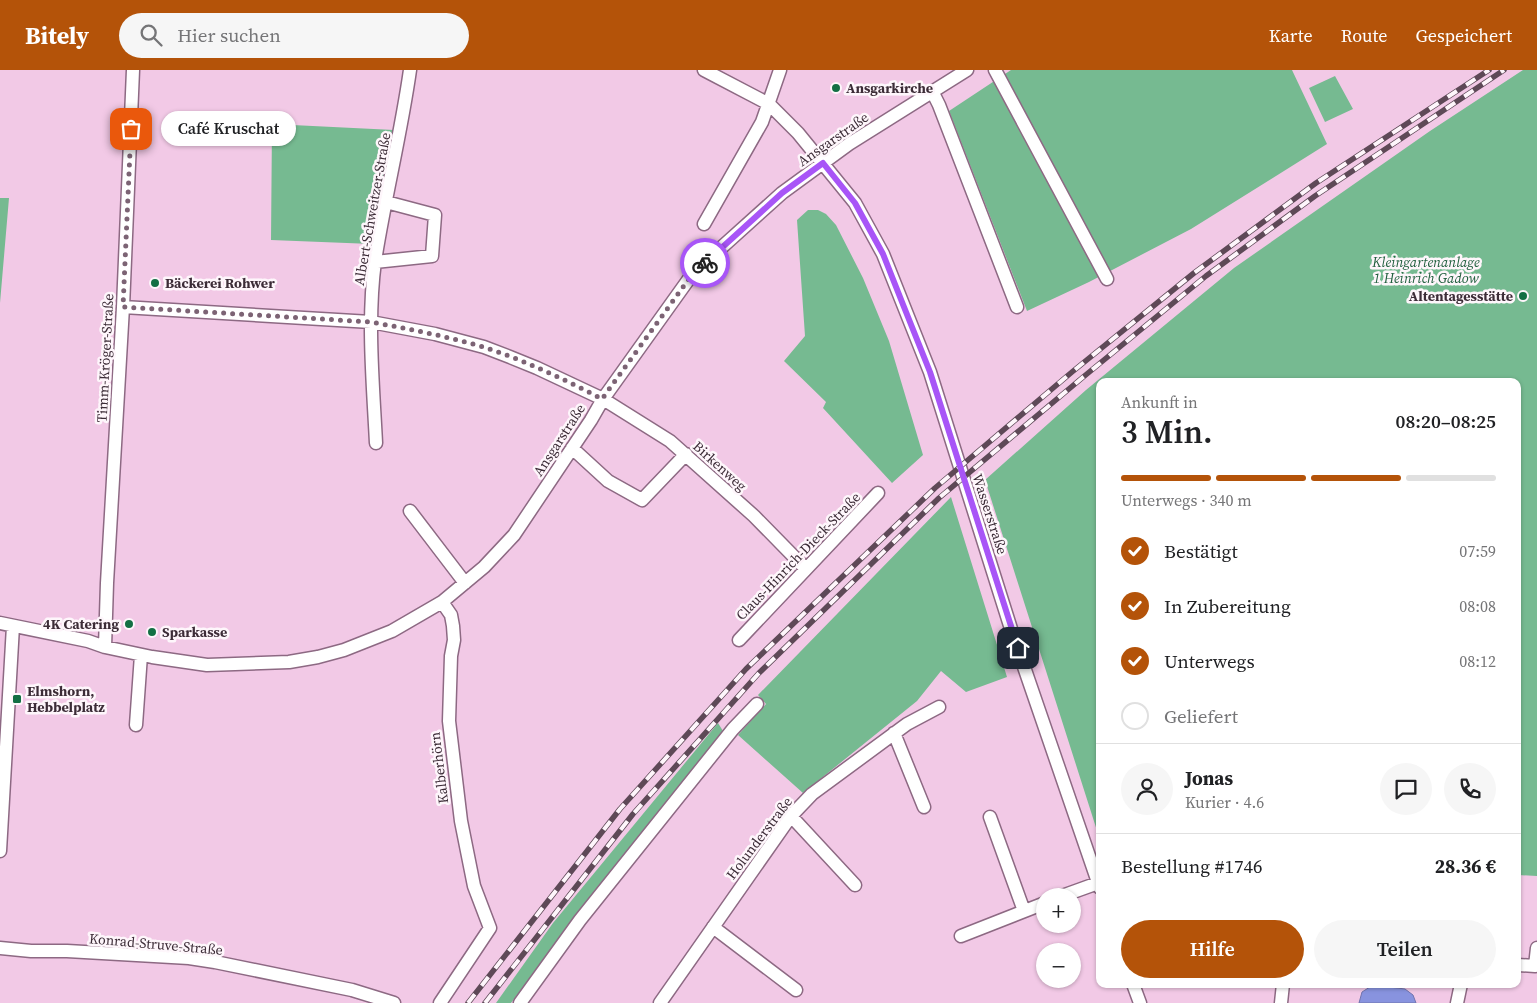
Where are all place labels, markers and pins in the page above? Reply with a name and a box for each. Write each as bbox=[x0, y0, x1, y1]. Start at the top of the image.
place label: Ansgarkirche bbox=[846, 78, 933, 98]
marker: Ansgarkirche bbox=[830, 82, 842, 94]
pin bbox=[110, 108, 152, 150]
callout: Café Kruschat bbox=[161, 112, 296, 146]
place label: Bäckerei Rohwer bbox=[165, 273, 275, 293]
marker: Bäckerei Rohwer bbox=[149, 277, 161, 289]
place label: Altentagesstätte bbox=[1409, 286, 1513, 306]
marker: Altentagesstätte bbox=[1517, 290, 1529, 302]
place label: 4K Catering bbox=[43, 614, 119, 634]
marker: 4K Catering bbox=[123, 618, 135, 630]
place label: Sparkasse bbox=[162, 622, 227, 642]
marker: Sparkasse bbox=[146, 626, 158, 638]
pin bbox=[997, 627, 1039, 669]
place label: Elmshorn, Hebbelplatz bbox=[27, 681, 105, 717]
marker: Elmshorn, Hebbelplatz bbox=[11, 693, 23, 705]

